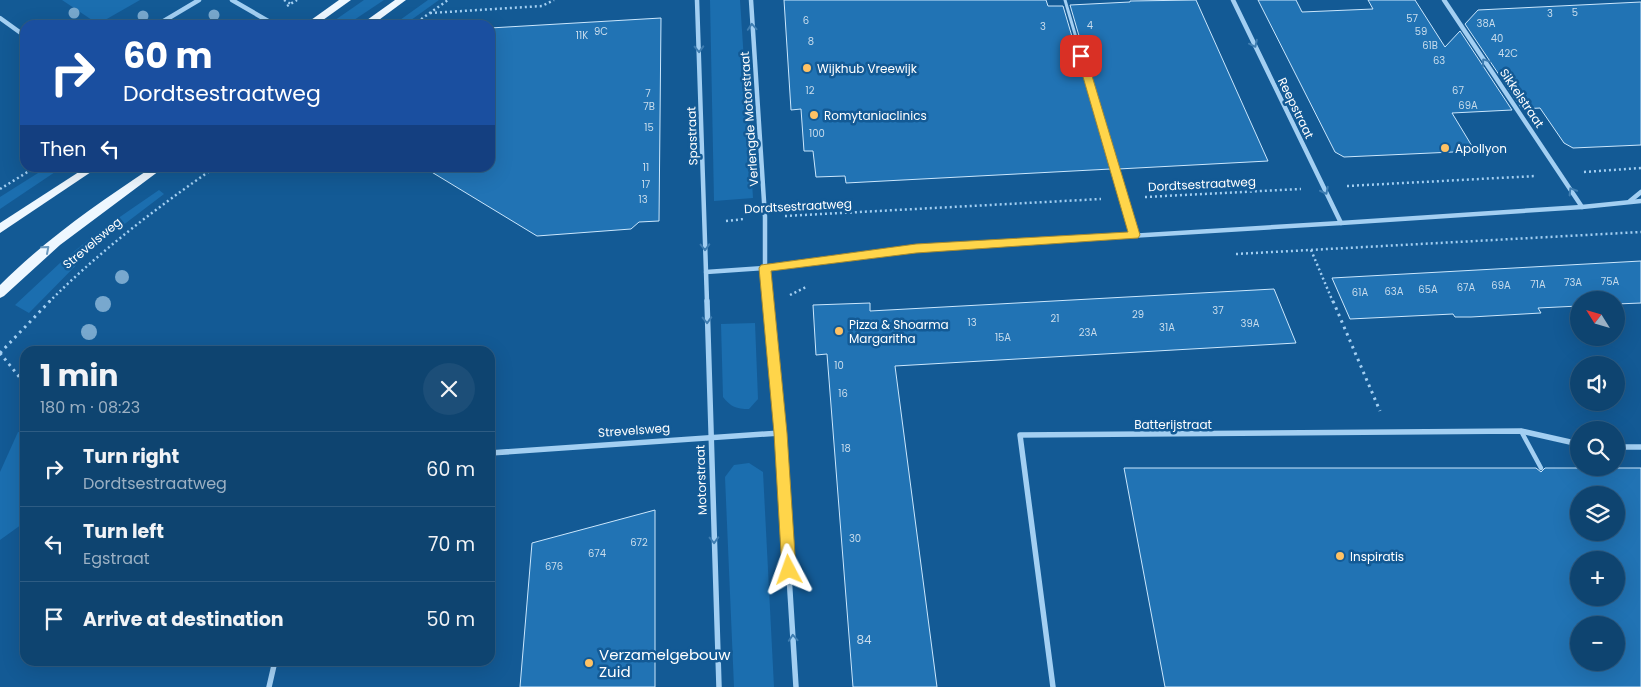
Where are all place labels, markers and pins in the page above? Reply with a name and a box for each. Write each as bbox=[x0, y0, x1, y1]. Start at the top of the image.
pin bbox=[1060, 35, 1102, 77]
place label: Wijkhub Vreewijk bbox=[817, 60, 918, 77]
marker: Wijkhub Vreewijk bbox=[801, 62, 813, 74]
place label: Romytaniaclinics bbox=[824, 107, 927, 124]
marker: Romytaniaclinics bbox=[808, 109, 820, 121]
place label: Apollyon bbox=[1455, 140, 1507, 157]
marker: Apollyon bbox=[1439, 142, 1451, 154]
place label: Pizza & Shoarma Margaritha bbox=[849, 316, 949, 347]
marker: Pizza & Shoarma Margaritha bbox=[833, 325, 845, 337]
place label: Inspiratis bbox=[1350, 548, 1404, 565]
marker: Inspiratis bbox=[1334, 550, 1346, 562]
place label: Verzamelgebouw Zuid bbox=[599, 644, 731, 682]
marker: Verzamelgebouw Zuid bbox=[583, 657, 595, 669]

